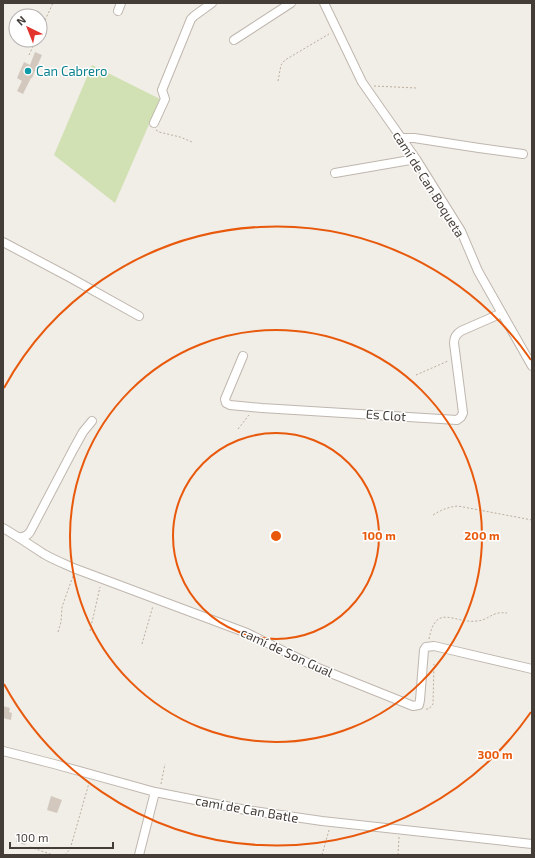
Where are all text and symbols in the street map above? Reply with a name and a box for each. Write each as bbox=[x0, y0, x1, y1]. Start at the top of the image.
north arrow bbox=[8, 8, 48, 48]
text: N bbox=[13, 13, 28, 28]
place label: Can Cabrero bbox=[36, 63, 107, 79]
marker: Can Cabrero bbox=[23, 66, 33, 76]
street label: camí de Can Boqueta bbox=[390, 128, 468, 240]
street label: Es Clot bbox=[365, 406, 407, 424]
text: 100 m bbox=[362, 528, 396, 542]
text: 200 m bbox=[464, 528, 500, 542]
centre of rings bbox=[269, 529, 283, 543]
street label: camí de Son Gual bbox=[238, 624, 336, 680]
text: 300 m bbox=[477, 747, 513, 761]
street label: camí de Can Batle bbox=[194, 792, 300, 826]
scale bar bbox=[10, 824, 113, 850]
text: 100 m bbox=[16, 830, 48, 844]

